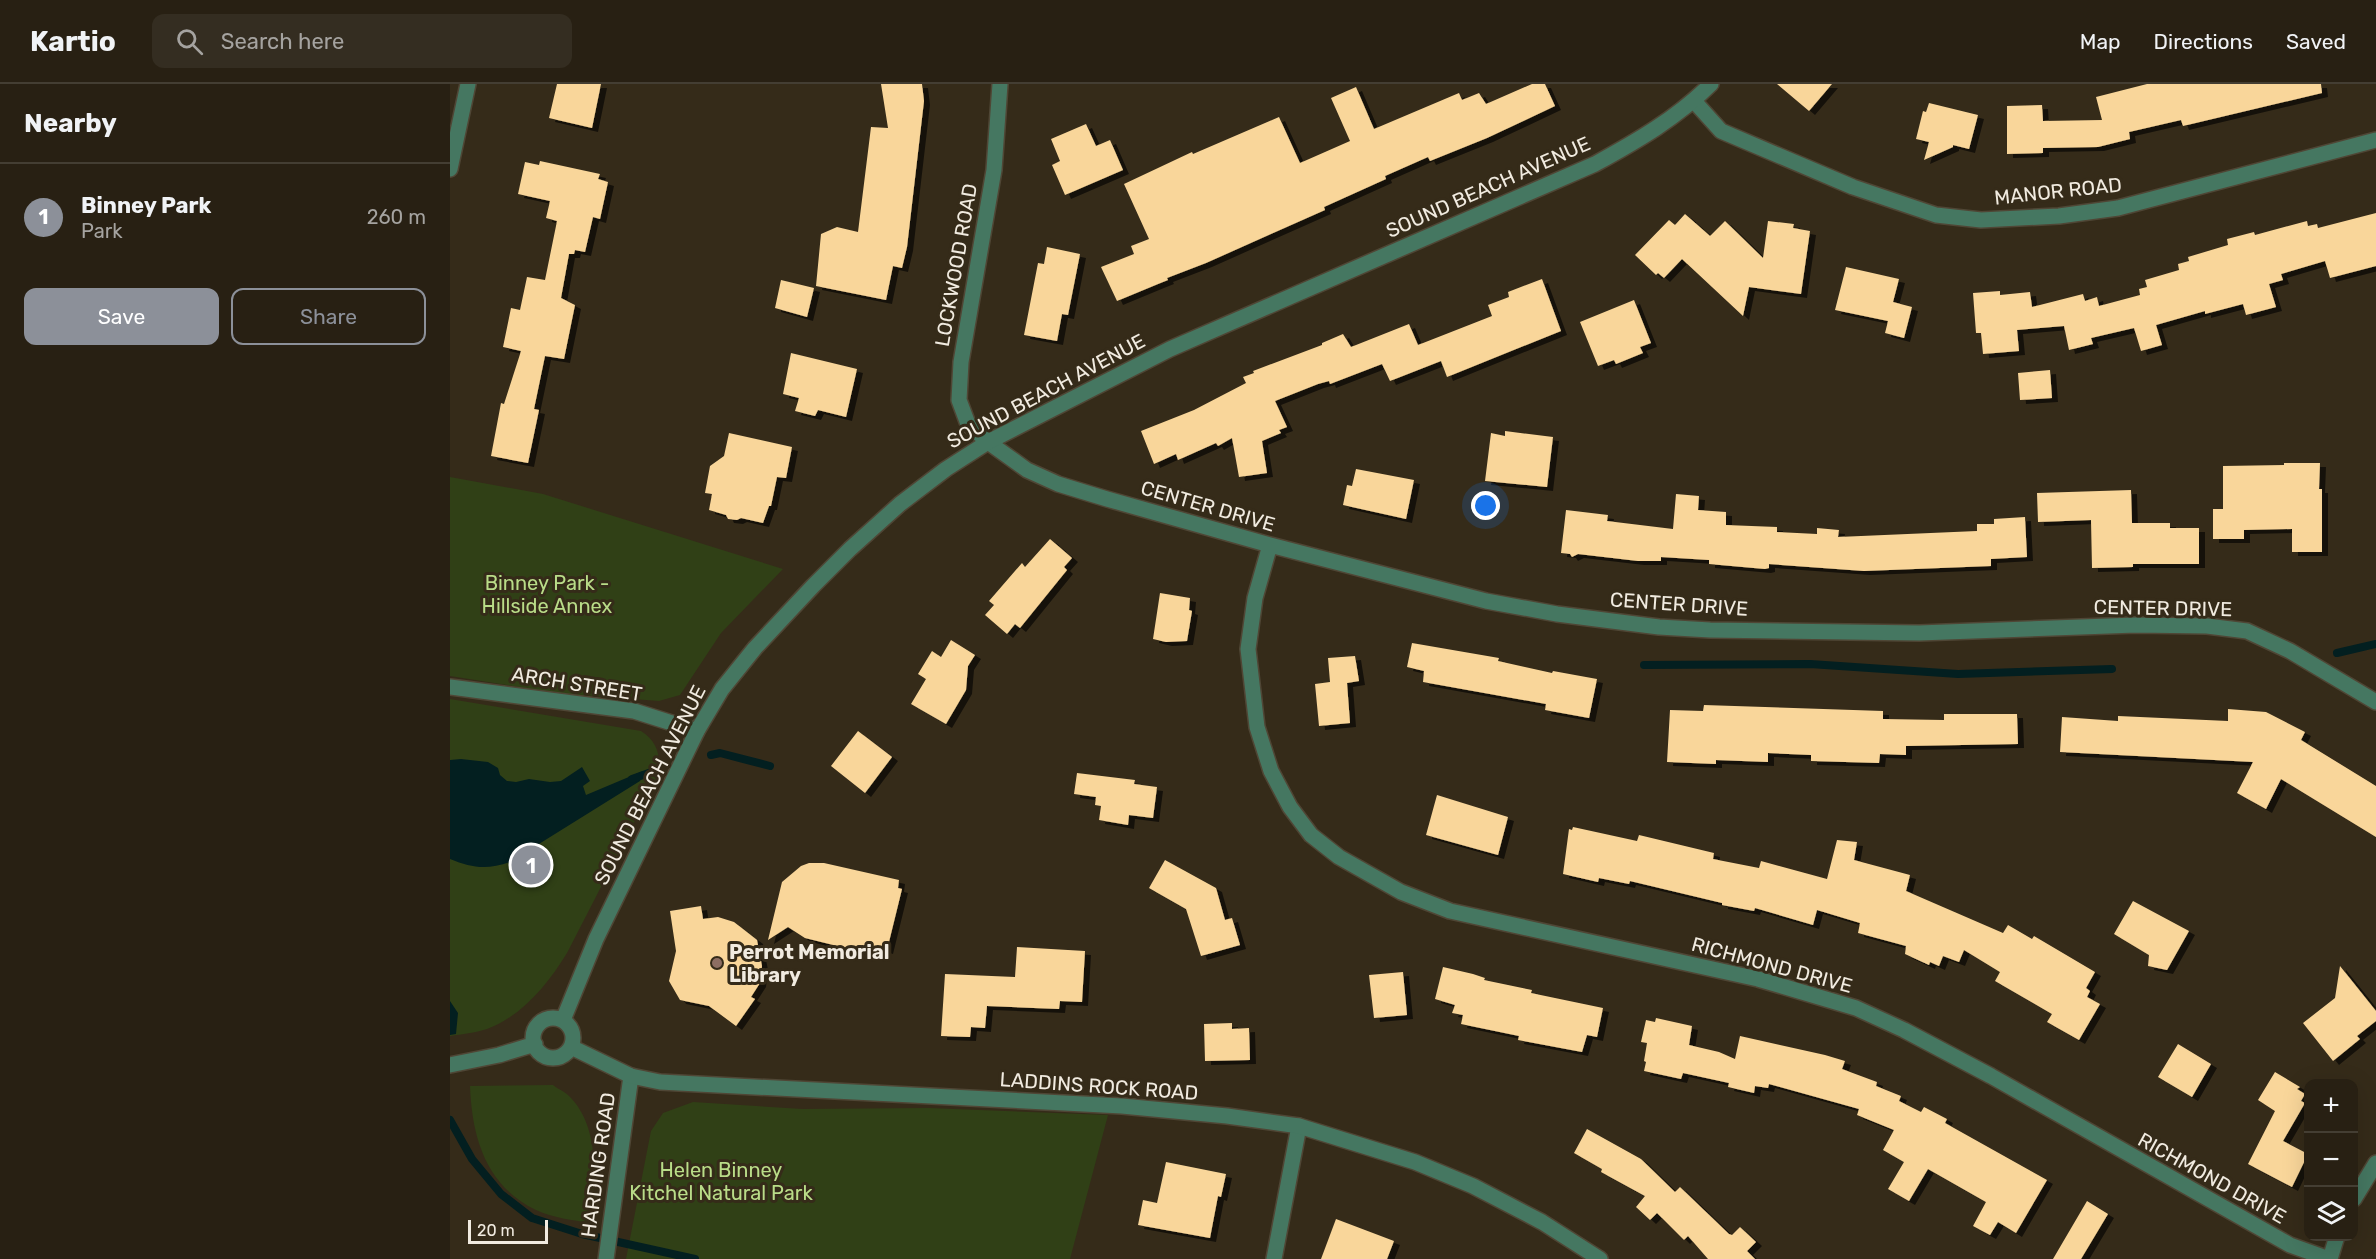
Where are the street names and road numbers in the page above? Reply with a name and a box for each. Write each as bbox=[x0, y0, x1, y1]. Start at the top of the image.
street label: SOUND BEACH AVENUE bbox=[1382, 131, 1594, 243]
street label: MANOR ROAD bbox=[1993, 172, 2123, 210]
street label: LOCKWOOD ROAD bbox=[930, 182, 982, 348]
street label: SOUND BEACH AVENUE bbox=[943, 329, 1149, 453]
street label: CENTER DRIVE bbox=[1138, 475, 1278, 537]
street label: CENTER DRIVE bbox=[1609, 587, 1749, 621]
street label: CENTER DRIVE bbox=[2093, 595, 2233, 621]
street label: ARCH STREET bbox=[510, 662, 644, 706]
street label: SOUND BEACH AVENUE bbox=[589, 681, 711, 889]
street label: RICHMOND DRIVE bbox=[1689, 932, 1855, 998]
street label: LADDINS ROCK ROAD bbox=[999, 1067, 1199, 1105]
street label: HARDING ROAD bbox=[576, 1091, 620, 1239]
street label: RICHMOND DRIVE bbox=[2134, 1127, 2290, 1229]

